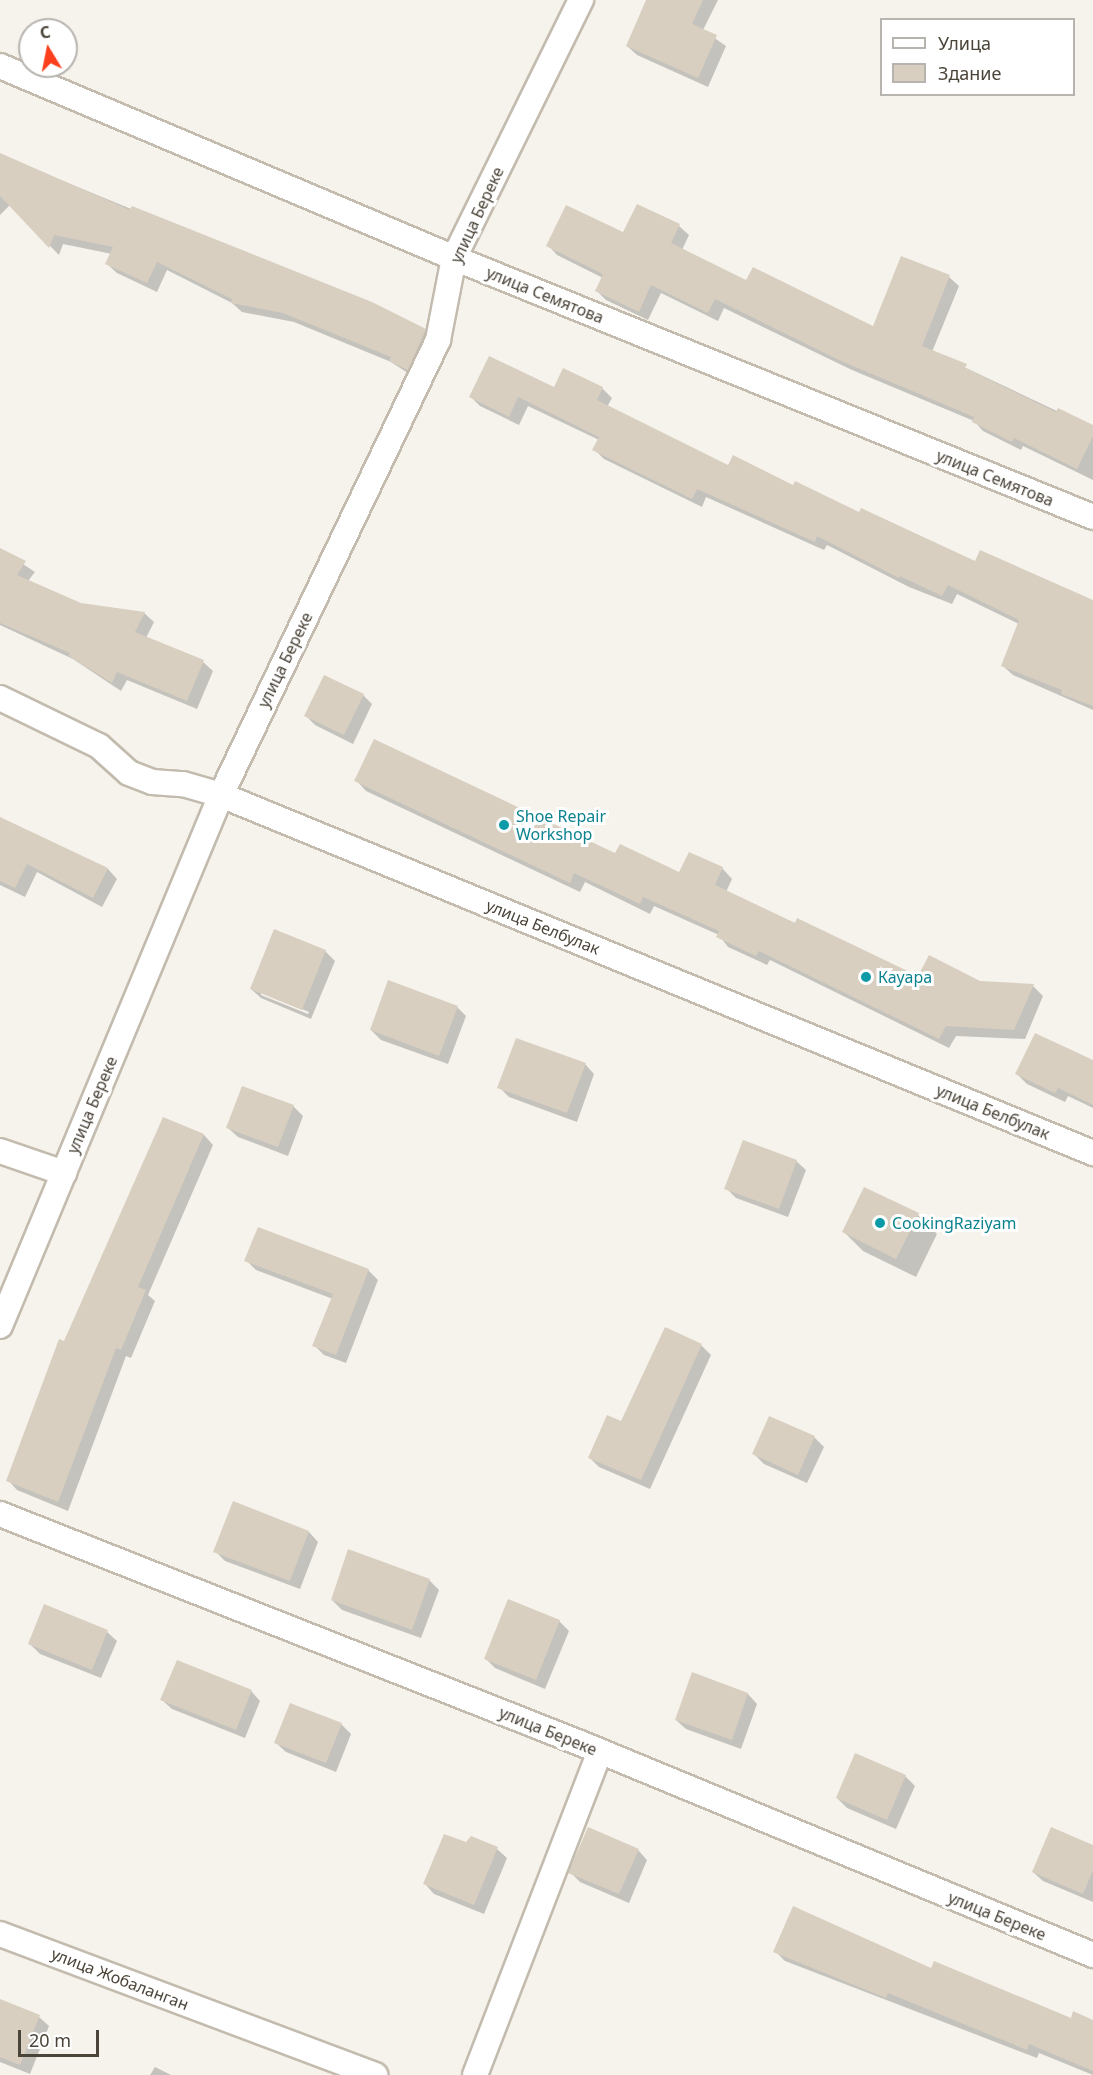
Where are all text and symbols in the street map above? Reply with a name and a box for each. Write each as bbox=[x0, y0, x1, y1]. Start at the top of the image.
north arrow bbox=[18, 18, 78, 78]
legend bbox=[880, 18, 1075, 96]
text: С bbox=[38, 21, 52, 44]
text: Улица bbox=[938, 31, 991, 55]
text: Здание bbox=[938, 61, 1001, 85]
street label: улица Береке bbox=[446, 164, 508, 266]
street label: улица Семятова bbox=[484, 263, 606, 327]
street label: улица Семятова bbox=[934, 446, 1056, 510]
street label: улица Береке bbox=[254, 609, 316, 711]
place label: Shoe Repair Workshop bbox=[516, 806, 606, 844]
marker: Shoe Repair Workshop bbox=[497, 818, 511, 832]
street label: улица Белбулак bbox=[483, 895, 603, 959]
place label: Кауара bbox=[878, 967, 932, 987]
marker: Кауара bbox=[859, 970, 873, 984]
street label: улица Береке bbox=[63, 1054, 121, 1156]
street label: улица Белбулак bbox=[933, 1080, 1053, 1144]
place label: CookingRaziyam bbox=[892, 1213, 1017, 1233]
marker: CookingRaziyam bbox=[873, 1216, 887, 1230]
street label: улица Береке bbox=[496, 1703, 600, 1759]
street label: улица Береке bbox=[945, 1888, 1049, 1944]
street label: улица Жобаланган bbox=[49, 1944, 191, 2014]
scale bar bbox=[21, 2018, 102, 2056]
text: 20 m bbox=[29, 2028, 71, 2052]

